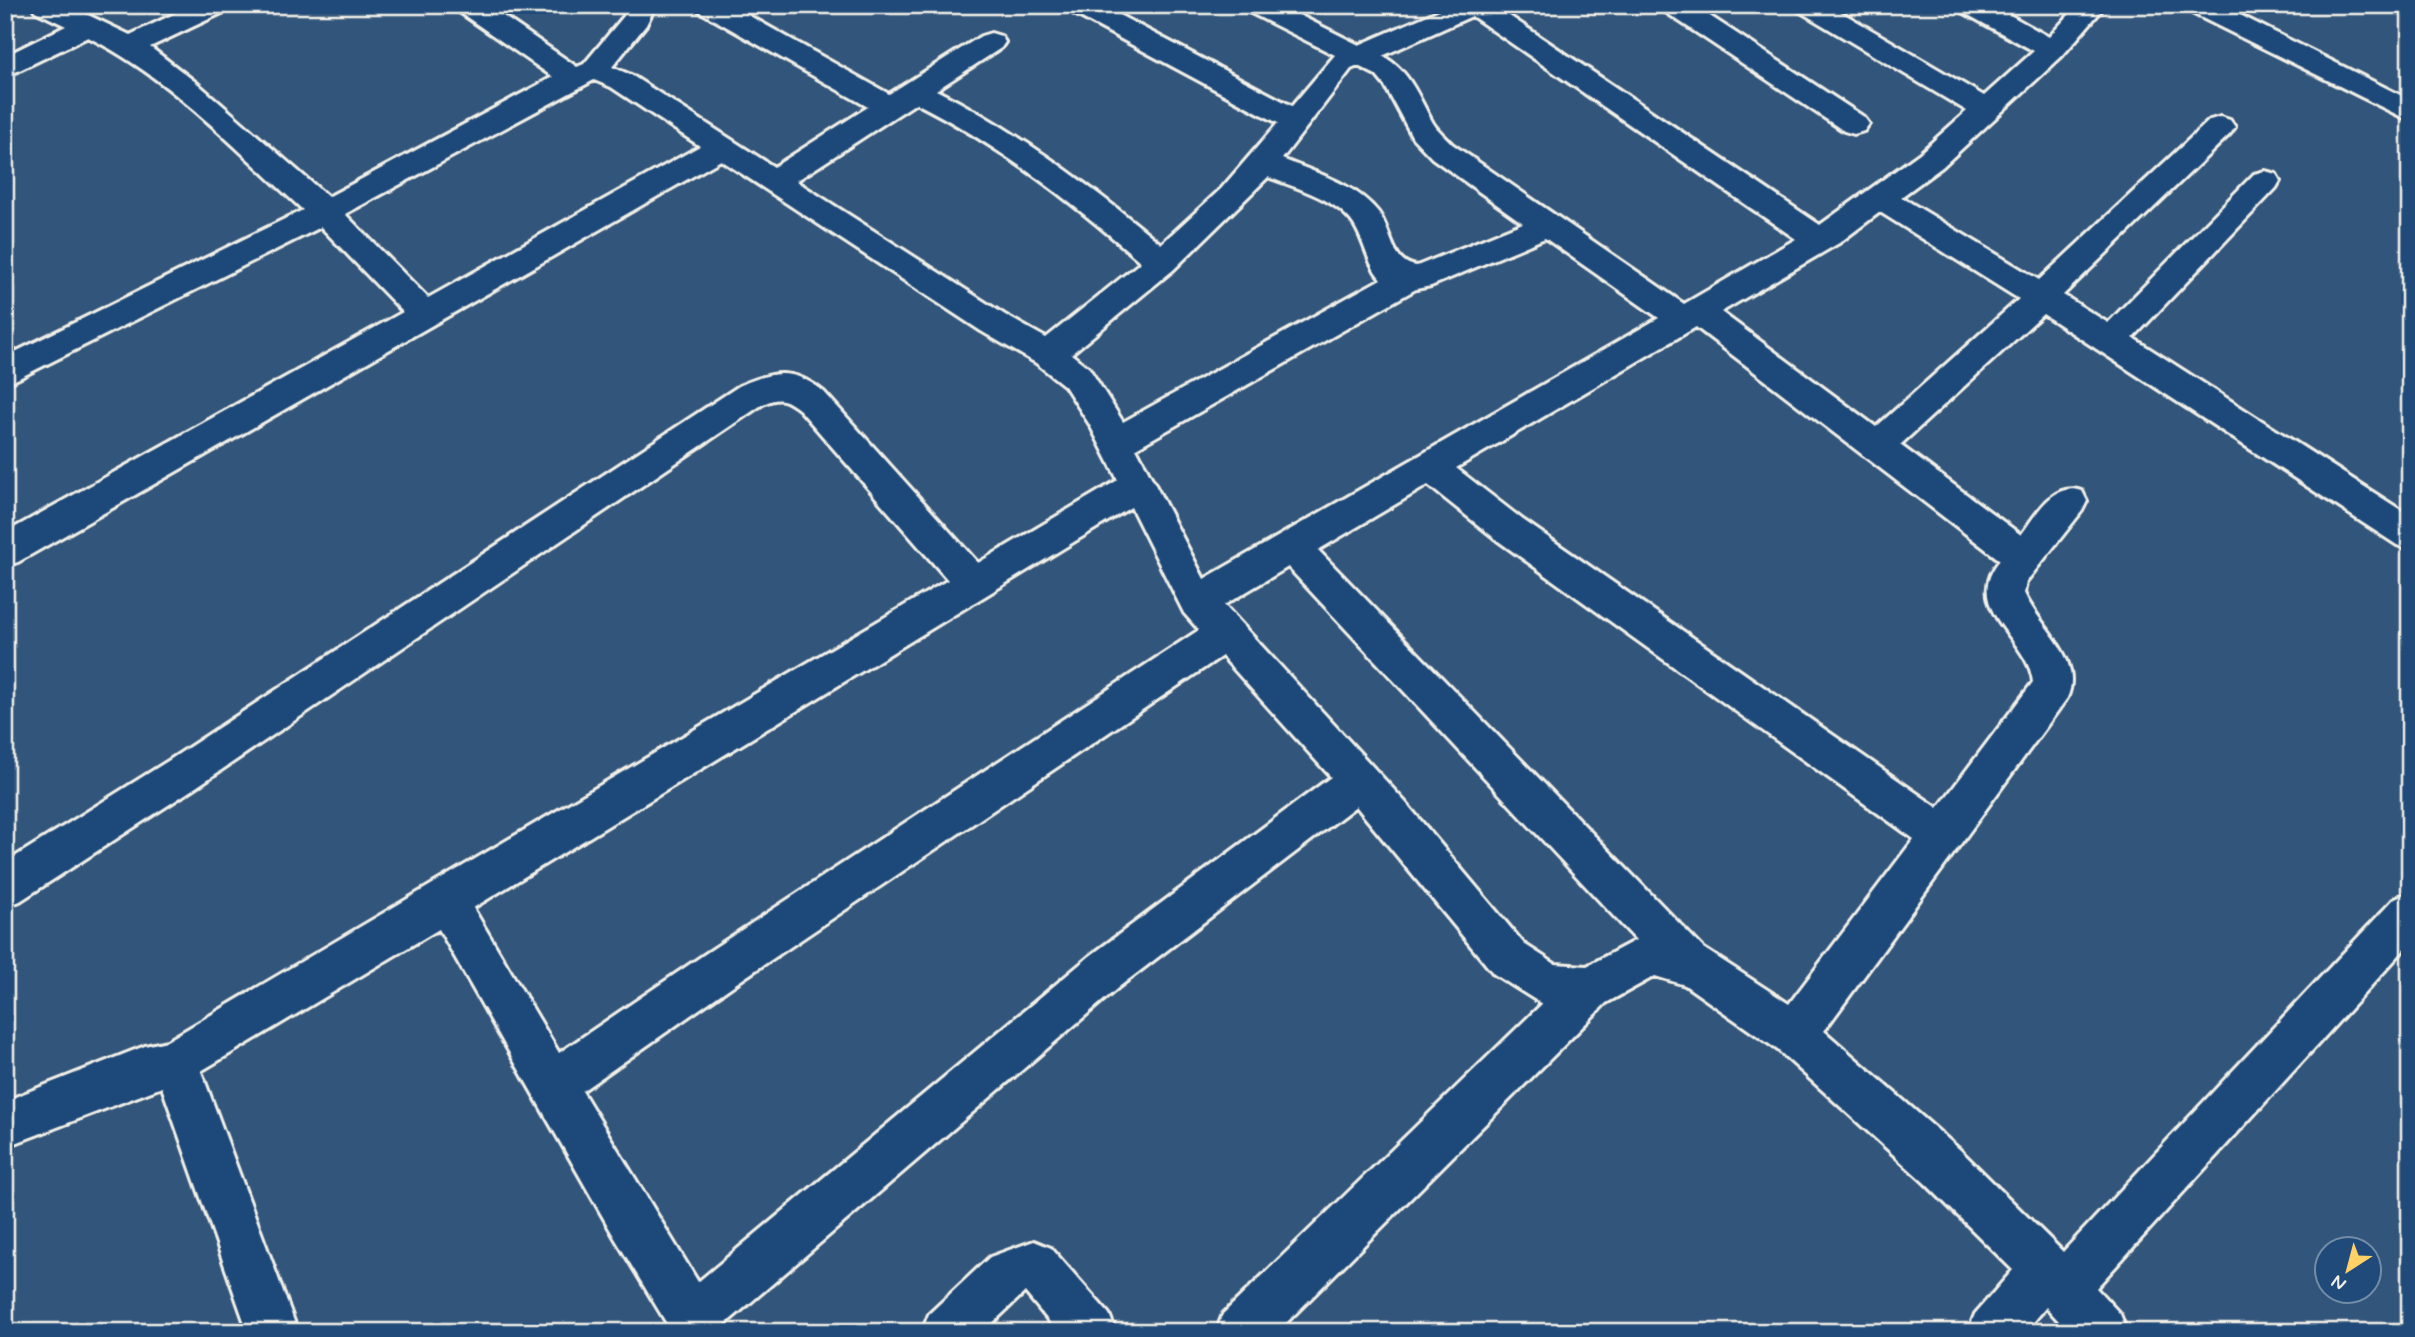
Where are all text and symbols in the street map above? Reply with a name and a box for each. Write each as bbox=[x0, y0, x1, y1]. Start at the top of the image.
north arrow bbox=[2314, 1236, 2384, 1306]
text: N bbox=[2326, 1269, 2351, 1296]

